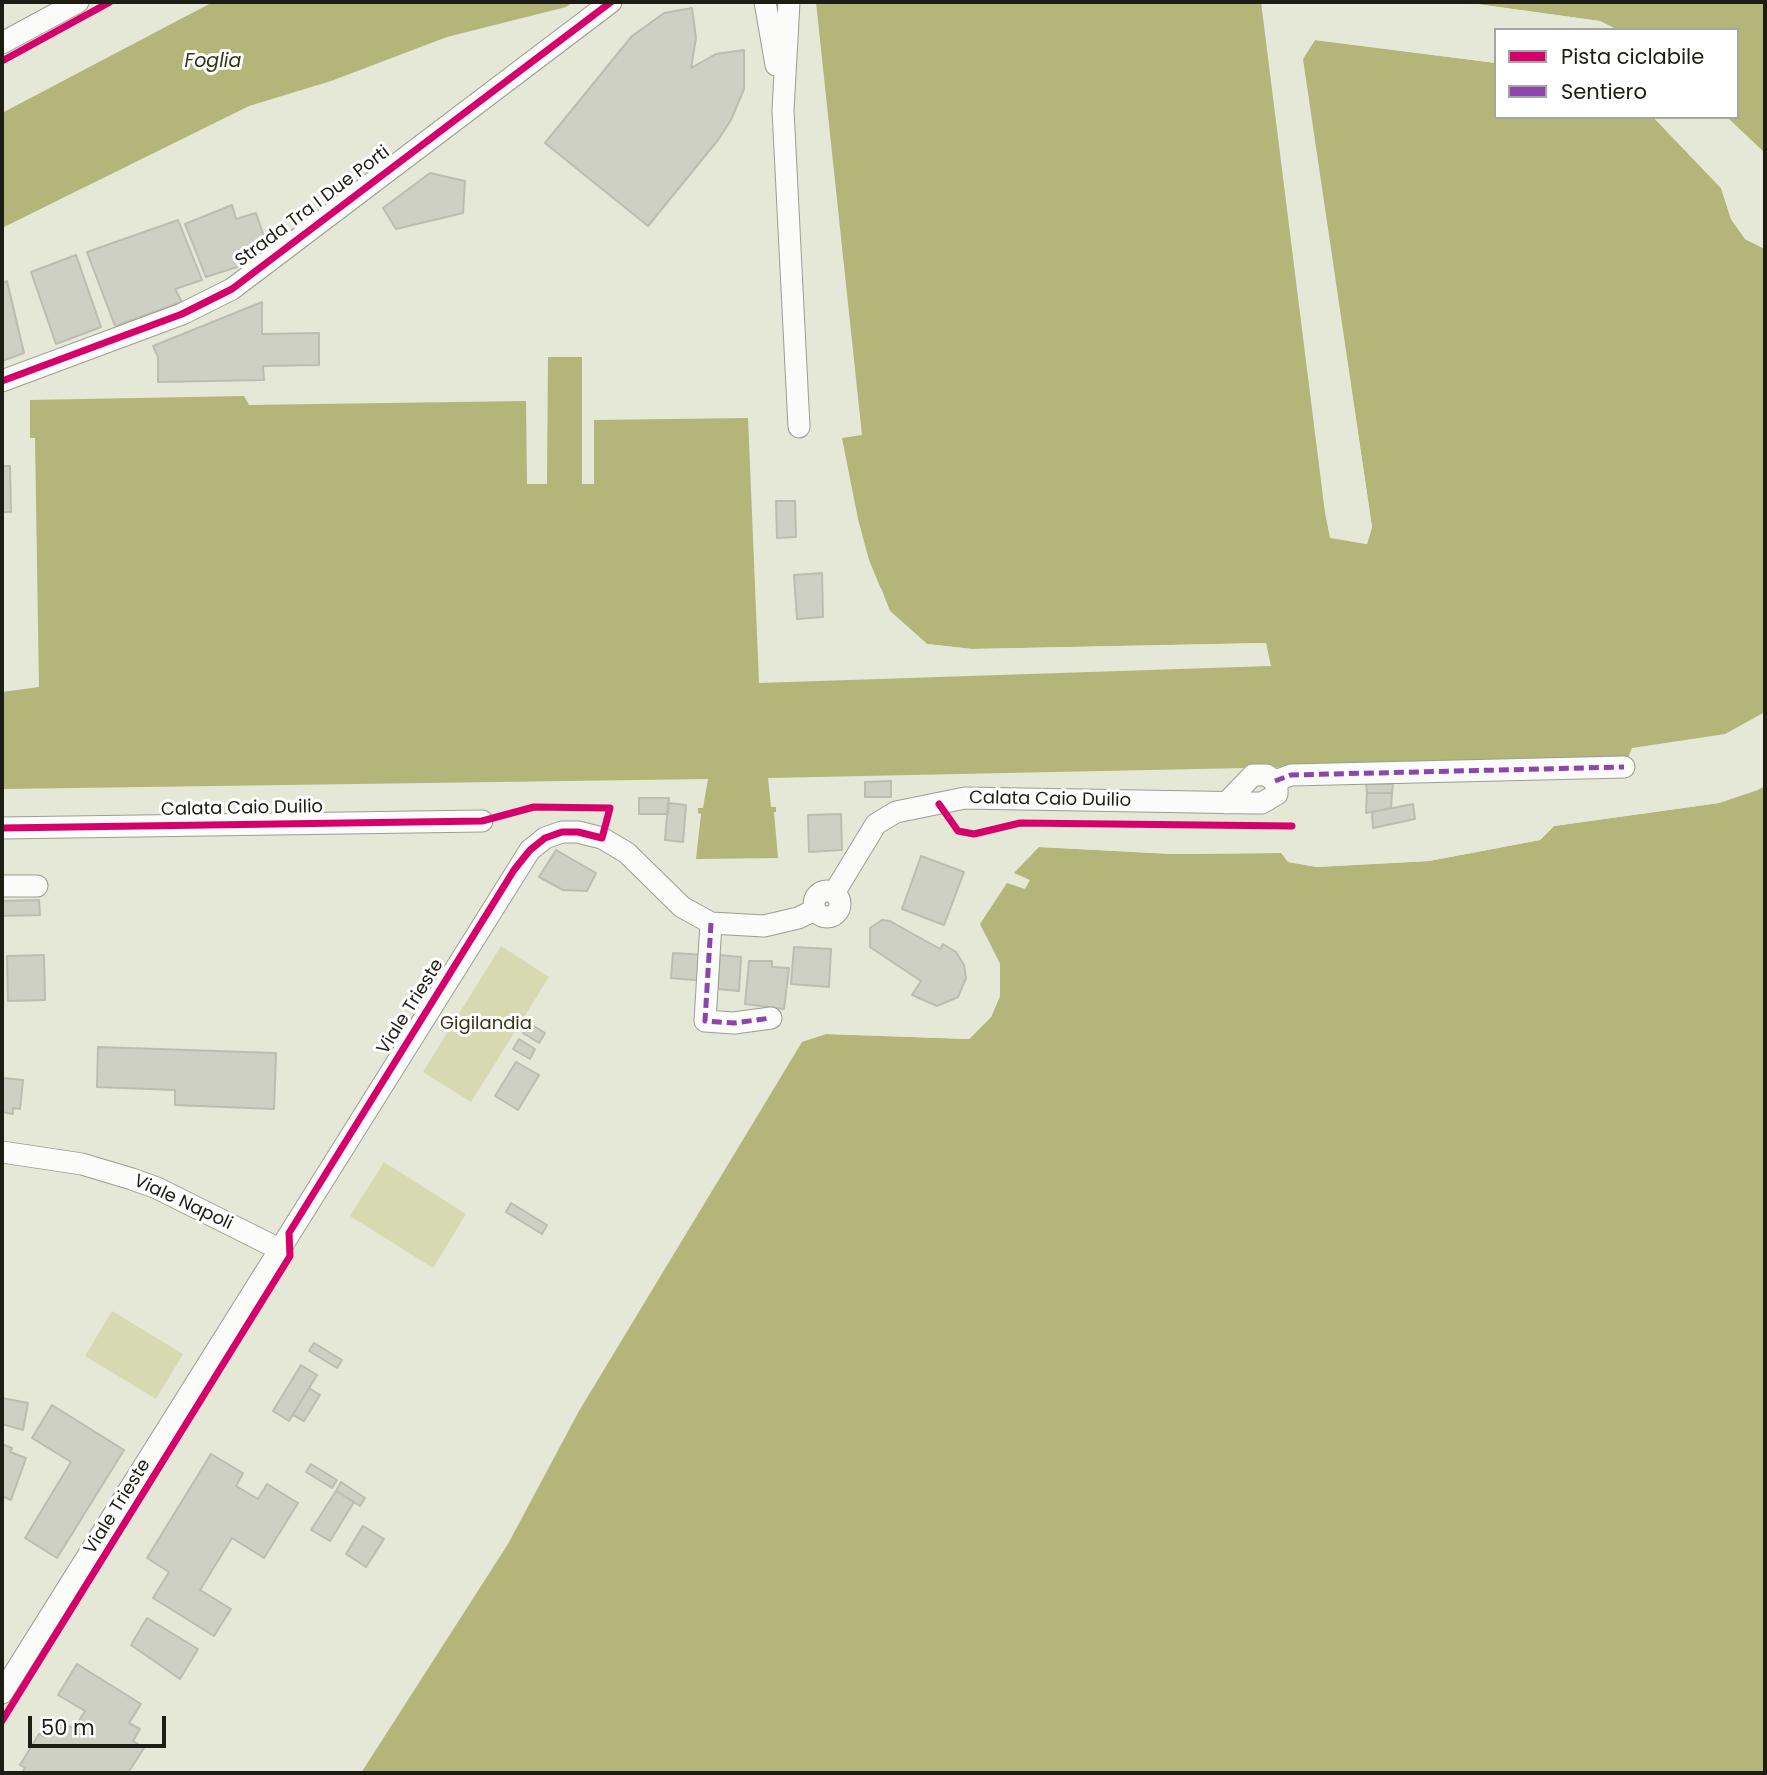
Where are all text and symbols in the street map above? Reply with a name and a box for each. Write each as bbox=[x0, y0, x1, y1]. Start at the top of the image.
legend bbox=[1494, 28, 1739, 119]
text: Pista ciclabile bbox=[1561, 42, 1704, 71]
water label: Foglia bbox=[185, 51, 241, 73]
text: Sentiero bbox=[1561, 77, 1647, 106]
street label: Strada Tra I Due Porti bbox=[232, 142, 394, 272]
street label: Calata Caio Duilio bbox=[969, 788, 1131, 812]
street label: Calata Caio Duilio bbox=[161, 797, 323, 821]
street label: Viale Trieste bbox=[373, 955, 449, 1059]
park label: Gigilandia bbox=[440, 1013, 532, 1035]
street label: Viale Napoli bbox=[130, 1171, 236, 1235]
street label: Viale Trieste bbox=[80, 1455, 156, 1559]
scale bar bbox=[32, 1702, 170, 1746]
text: 50 m bbox=[41, 1713, 95, 1742]

